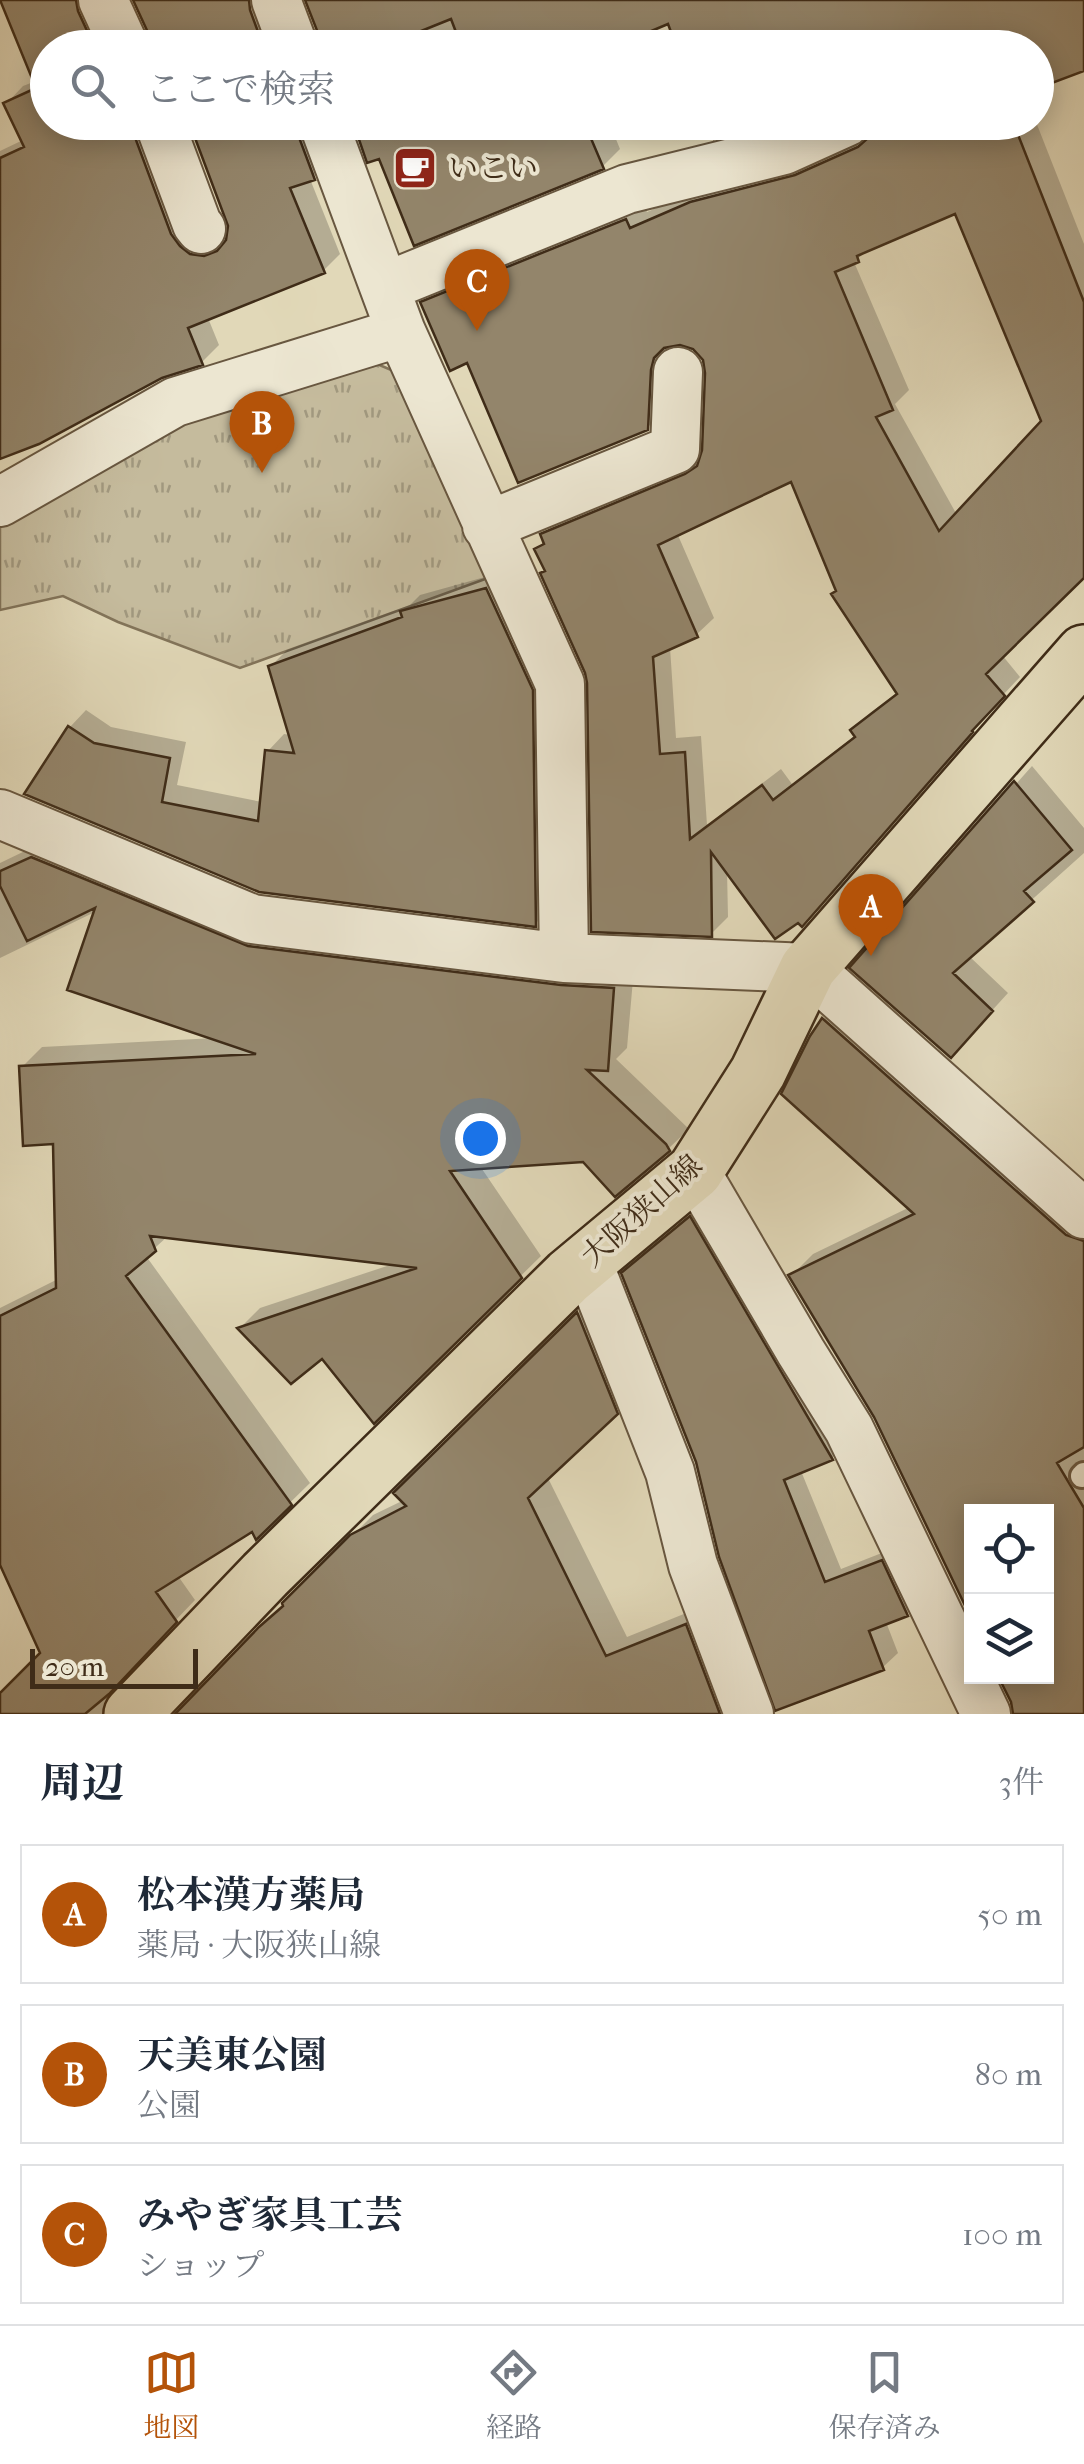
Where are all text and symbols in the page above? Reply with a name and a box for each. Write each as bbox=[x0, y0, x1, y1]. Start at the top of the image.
search box bbox=[30, 30, 1054, 140]
icon: search bbox=[65, 58, 120, 113]
text: ここで検索 bbox=[145, 67, 335, 112]
cafe icon: いこい bbox=[392, 145, 438, 191]
place label: いこい bbox=[448, 151, 538, 186]
pin: C bbox=[444, 248, 510, 331]
pin: B bbox=[230, 390, 294, 473]
pin: A bbox=[838, 874, 904, 956]
your location bbox=[455, 1113, 506, 1164]
street label: 大阪狭山線 bbox=[575, 1148, 709, 1274]
map controls bbox=[964, 1504, 1054, 1684]
button: locate bbox=[964, 1504, 1054, 1594]
button: layers bbox=[964, 1594, 1054, 1684]
scale bar bbox=[30, 1644, 198, 1688]
text: 20 m bbox=[45, 1650, 104, 1683]
text: 周辺 bbox=[40, 1759, 124, 1808]
text: 3件 bbox=[999, 1764, 1044, 1801]
text: 松本漢方薬局 bbox=[137, 1873, 365, 1918]
text: A bbox=[64, 1896, 85, 1933]
text: 50 m bbox=[977, 1896, 1042, 1933]
text: 薬局 · 大阪狭山線 bbox=[137, 1927, 381, 1964]
text: 天美東公園 bbox=[137, 2033, 327, 2078]
text: B bbox=[64, 2056, 85, 2093]
text: 80 m bbox=[975, 2056, 1042, 2093]
text: 公園 bbox=[137, 2087, 201, 2124]
text: みやぎ家具工芸 bbox=[137, 2193, 403, 2238]
text: C bbox=[64, 2216, 85, 2253]
text: 100 m bbox=[962, 2216, 1042, 2253]
text: ショップ bbox=[137, 2247, 264, 2284]
tab: 地図 bbox=[143, 2345, 199, 2445]
tab: 経路 bbox=[486, 2345, 542, 2445]
tab: 保存済み bbox=[829, 2345, 941, 2445]

